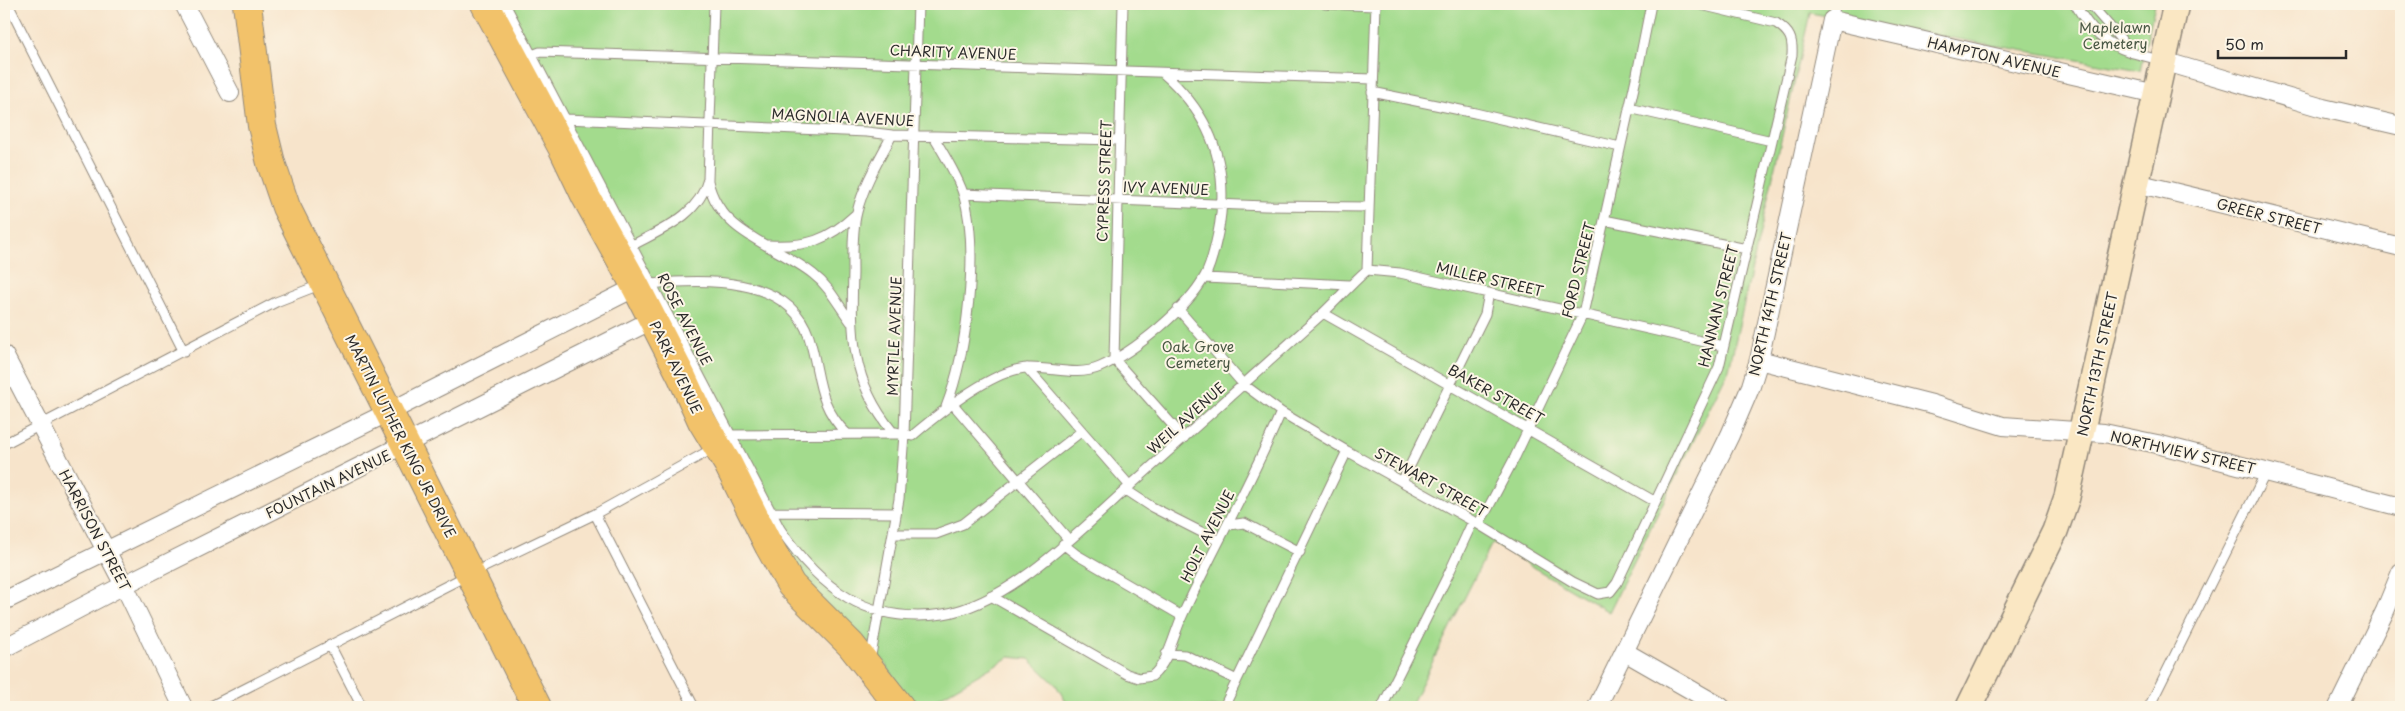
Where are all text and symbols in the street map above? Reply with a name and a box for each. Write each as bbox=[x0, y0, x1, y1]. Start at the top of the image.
park label: Maplelawn Cemetery bbox=[2079, 17, 2151, 54]
scale bar bbox=[2218, 28, 2345, 60]
street label: HAMPTON AVENUE bbox=[1925, 31, 2063, 83]
text: 50 m bbox=[2225, 32, 2264, 55]
street label: CHARITY AVENUE bbox=[889, 39, 1017, 65]
street label: MAGNOLIA AVENUE bbox=[771, 103, 915, 131]
street label: CYPRESS STREET bbox=[1091, 119, 1117, 242]
street label: IVY AVENUE bbox=[1123, 176, 1210, 200]
street label: GREER STREET bbox=[2214, 193, 2324, 239]
street label: FORD STREET bbox=[1556, 219, 1600, 320]
street label: NORTH 14TH STREET bbox=[1743, 230, 1797, 378]
street label: HANNAN STREET bbox=[1693, 242, 1743, 369]
street label: MILLER STREET bbox=[1434, 256, 1546, 302]
street label: ROSE AVENUE bbox=[653, 269, 717, 369]
street label: MYRTLE AVENUE bbox=[881, 276, 907, 396]
street label: NORTH 13TH STREET bbox=[2071, 289, 2123, 438]
street label: PARK AVENUE bbox=[644, 317, 708, 417]
street label: MARTIN LUTHER KING JR DRIVE bbox=[340, 331, 462, 542]
park label: Oak Grove Cemetery bbox=[1162, 336, 1234, 373]
street label: BAKER STREET bbox=[1444, 359, 1548, 429]
street label: WEIL AVENUE bbox=[1142, 377, 1230, 459]
street label: NORTHVIEW STREET bbox=[2108, 425, 2258, 479]
street label: STEWART STREET bbox=[1371, 442, 1491, 522]
street label: FOUNTAIN AVENUE bbox=[262, 444, 395, 524]
street label: HARRISON STREET bbox=[54, 465, 136, 595]
street label: HOLT AVENUE bbox=[1175, 486, 1239, 586]

